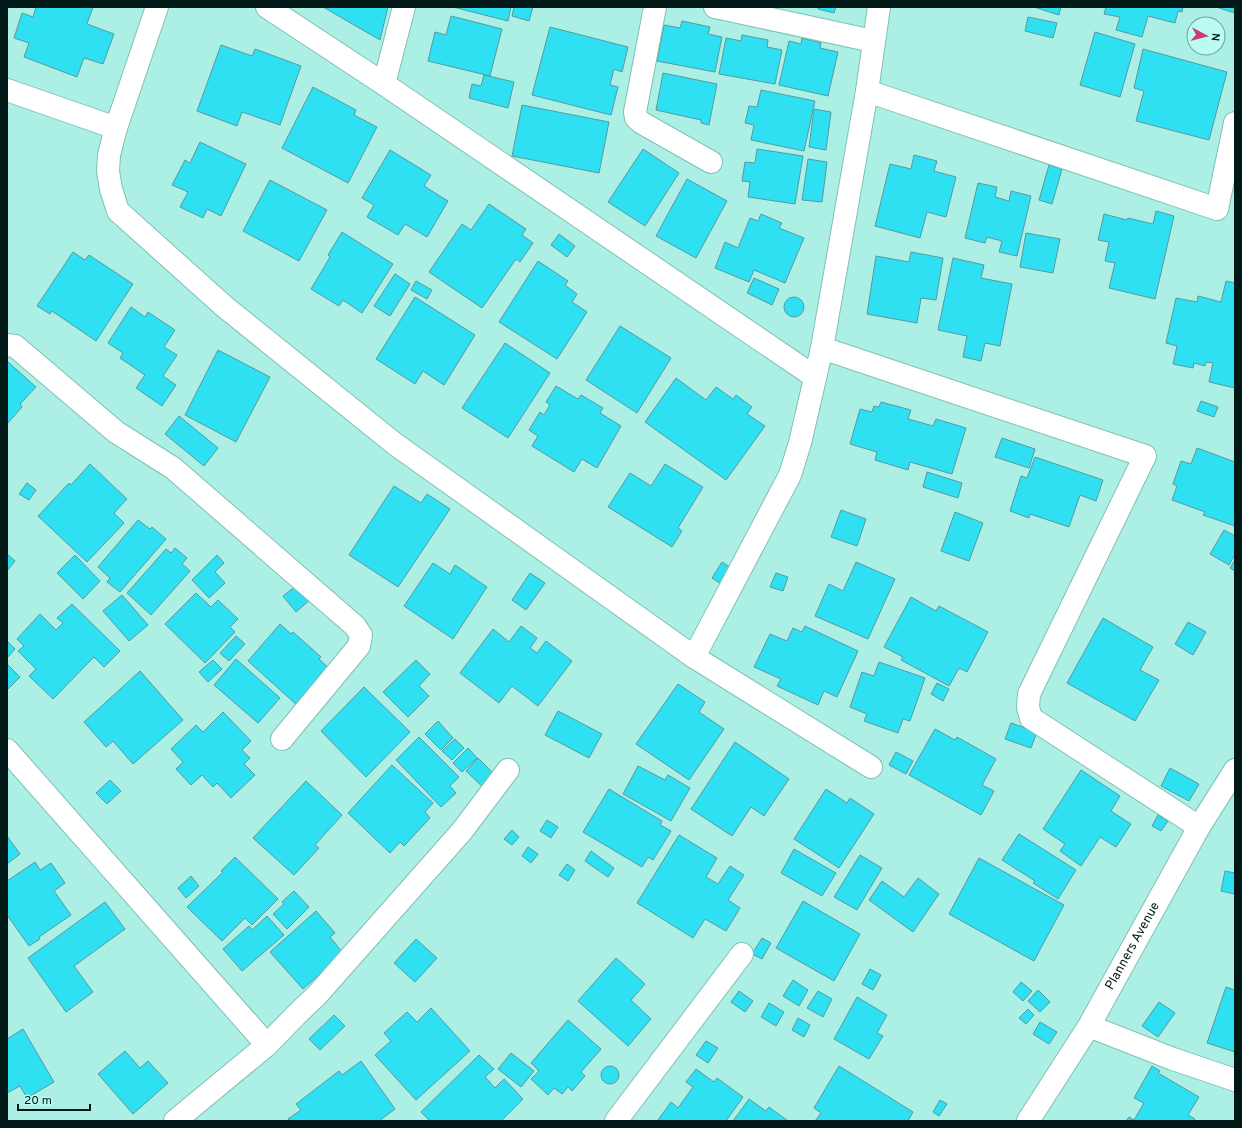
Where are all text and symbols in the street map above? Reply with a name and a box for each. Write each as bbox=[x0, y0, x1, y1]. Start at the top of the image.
north arrow bbox=[1186, 16, 1226, 56]
text: N bbox=[1208, 32, 1222, 42]
street label: Planners Avenue bbox=[1102, 900, 1164, 993]
scale bar bbox=[18, 1086, 90, 1112]
text: 20 m bbox=[24, 1093, 52, 1109]

